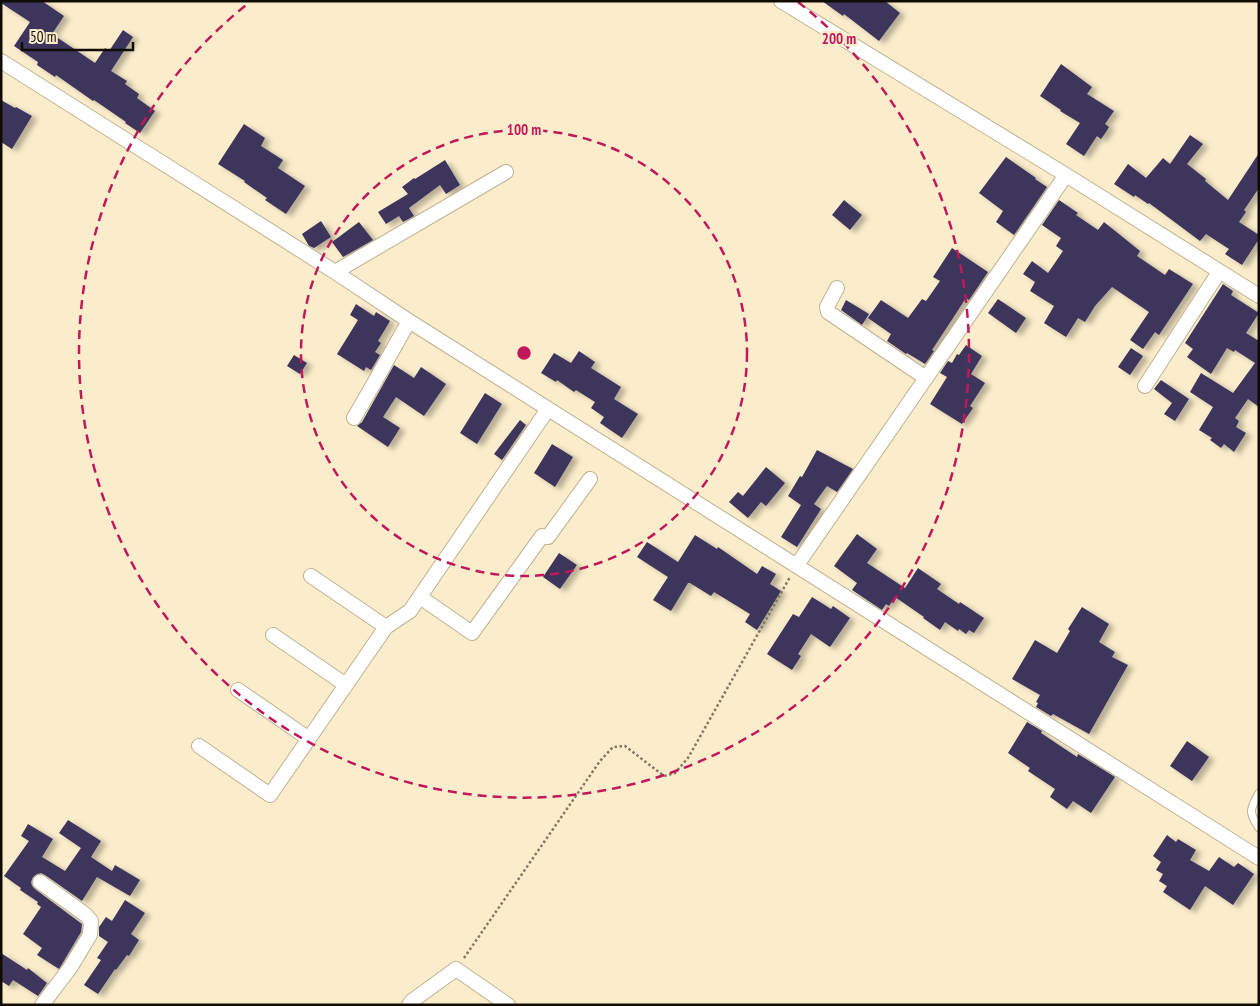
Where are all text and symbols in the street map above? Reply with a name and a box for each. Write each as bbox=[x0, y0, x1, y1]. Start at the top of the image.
scale bar bbox=[22, 20, 134, 52]
text: 50 m bbox=[30, 27, 56, 46]
text: 200 m bbox=[822, 29, 856, 48]
text: 100 m bbox=[507, 120, 541, 139]
centre of rings bbox=[515, 344, 533, 362]

